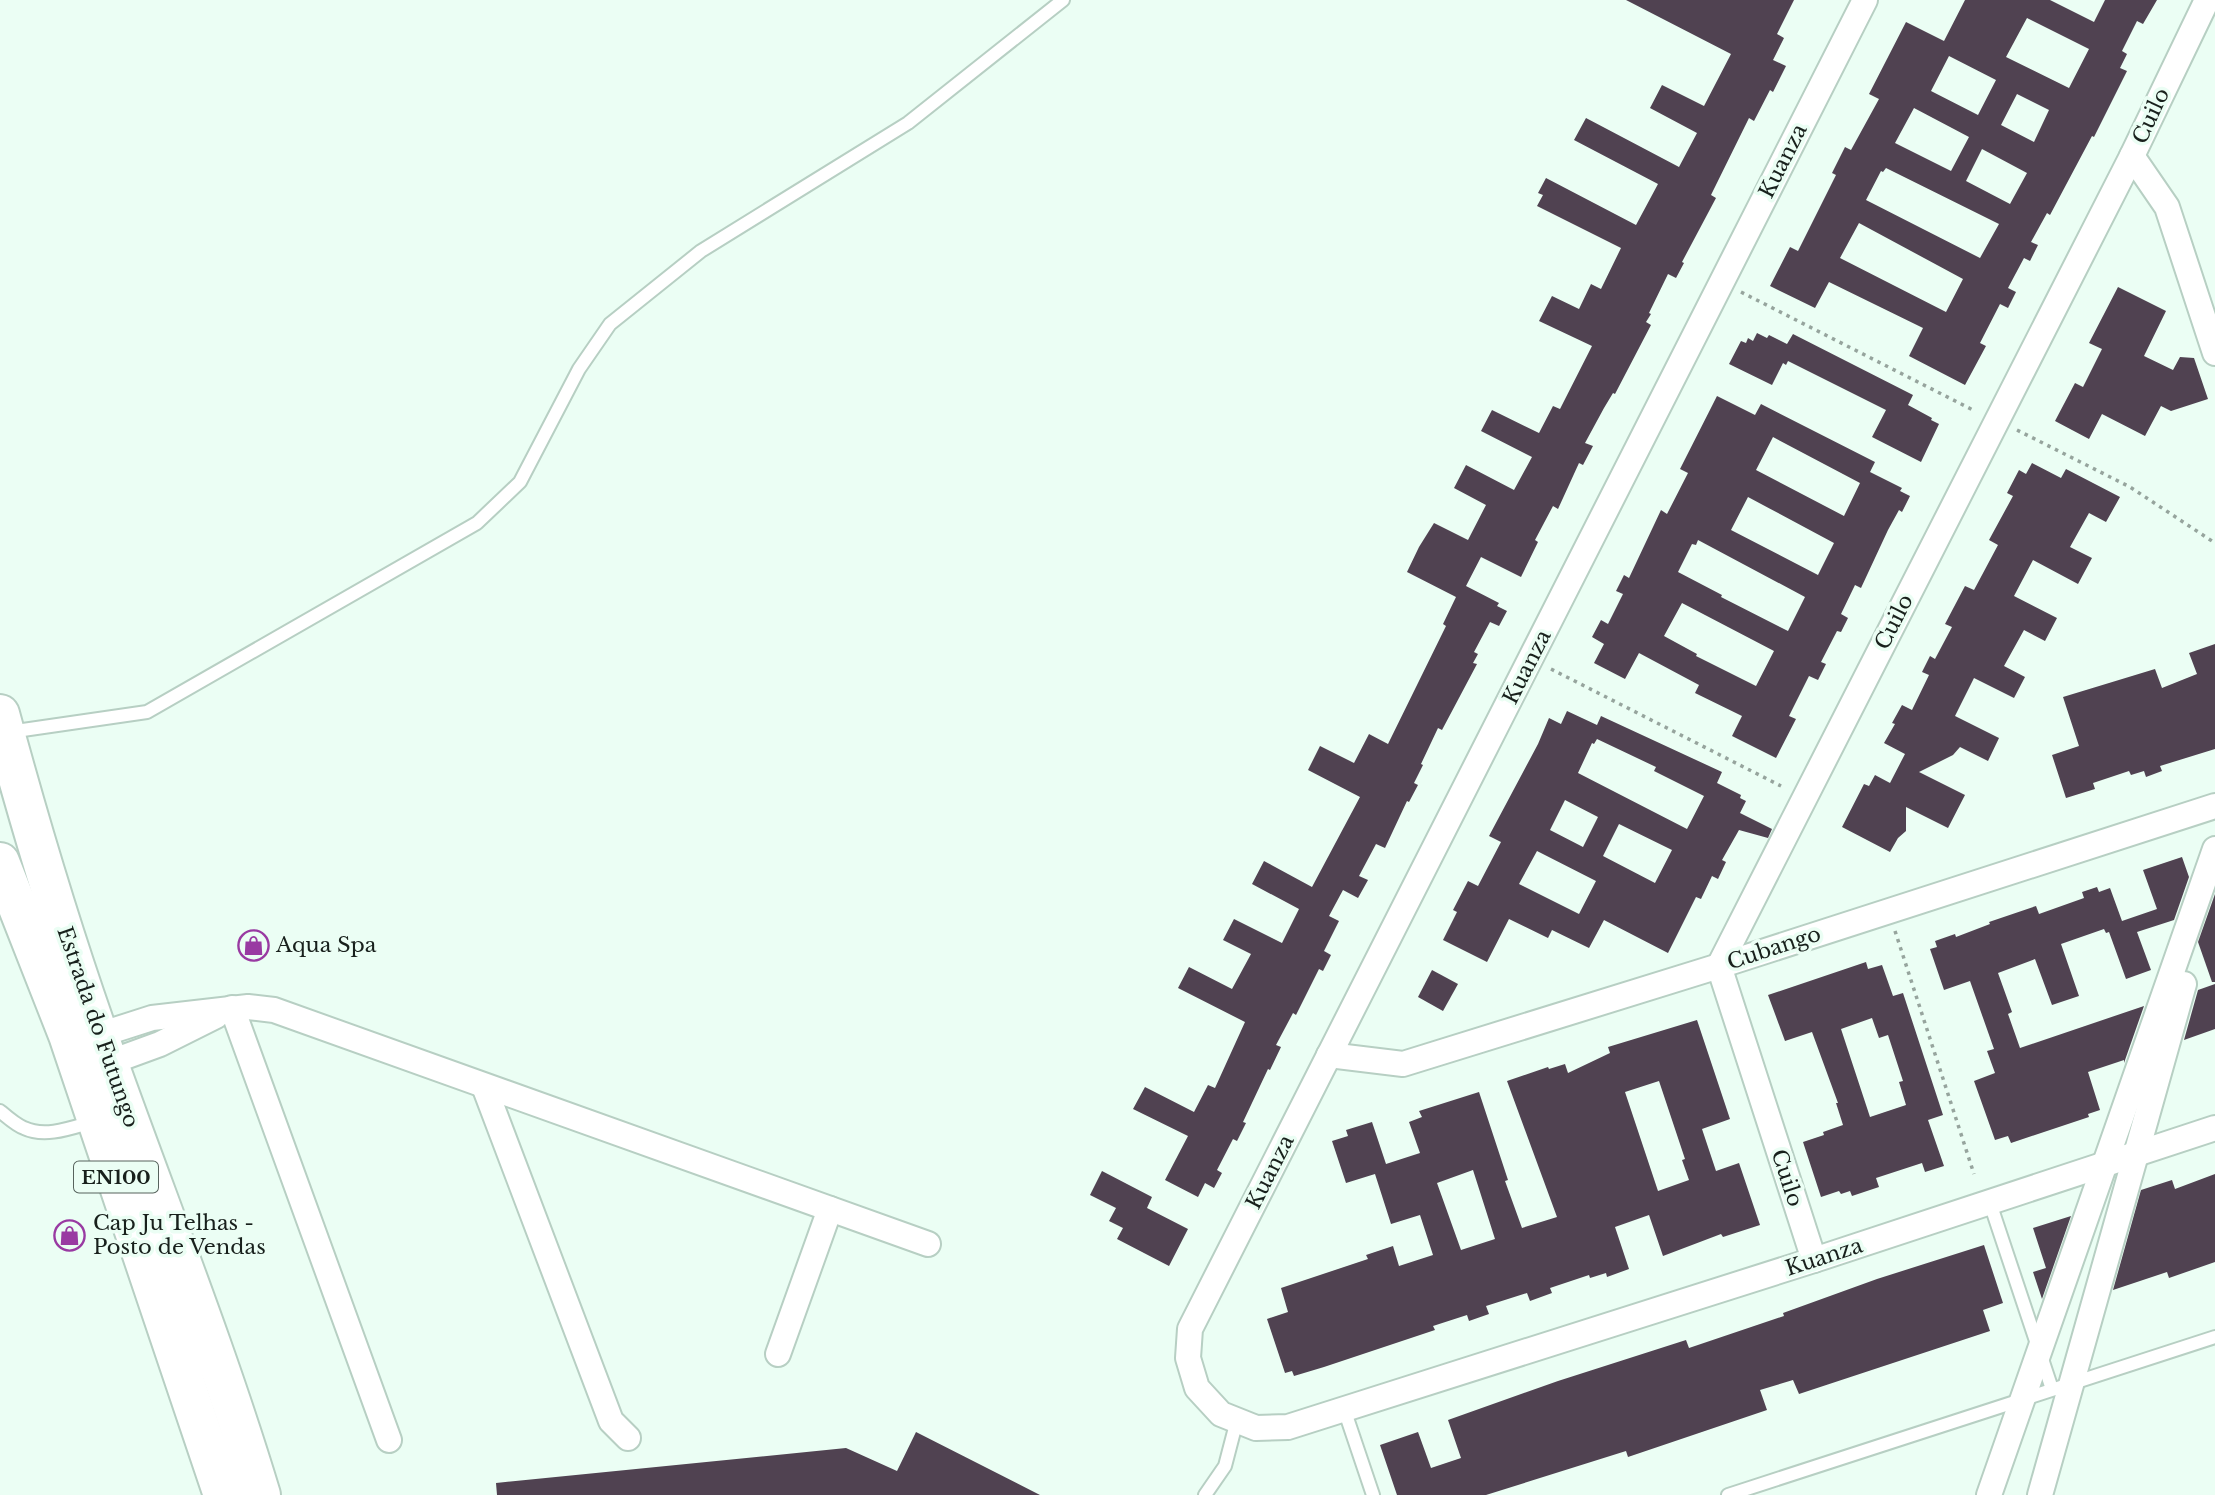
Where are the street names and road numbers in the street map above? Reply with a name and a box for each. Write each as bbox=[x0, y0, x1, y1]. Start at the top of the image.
street label: Cuilo bbox=[2127, 84, 2175, 148]
street label: Kuanza bbox=[1753, 119, 1813, 202]
street label: Cuilo bbox=[1869, 590, 1919, 654]
street label: Kuanza bbox=[1497, 625, 1557, 708]
street label: Cubango bbox=[1724, 921, 1824, 975]
street label: Estrada do Futungo bbox=[51, 923, 145, 1131]
street label: Kuanza bbox=[1240, 1130, 1300, 1213]
street label: Cuilo bbox=[1766, 1146, 1808, 1210]
road number: EN100 bbox=[74, 1162, 158, 1192]
street label: Kuanza bbox=[1782, 1232, 1866, 1282]

